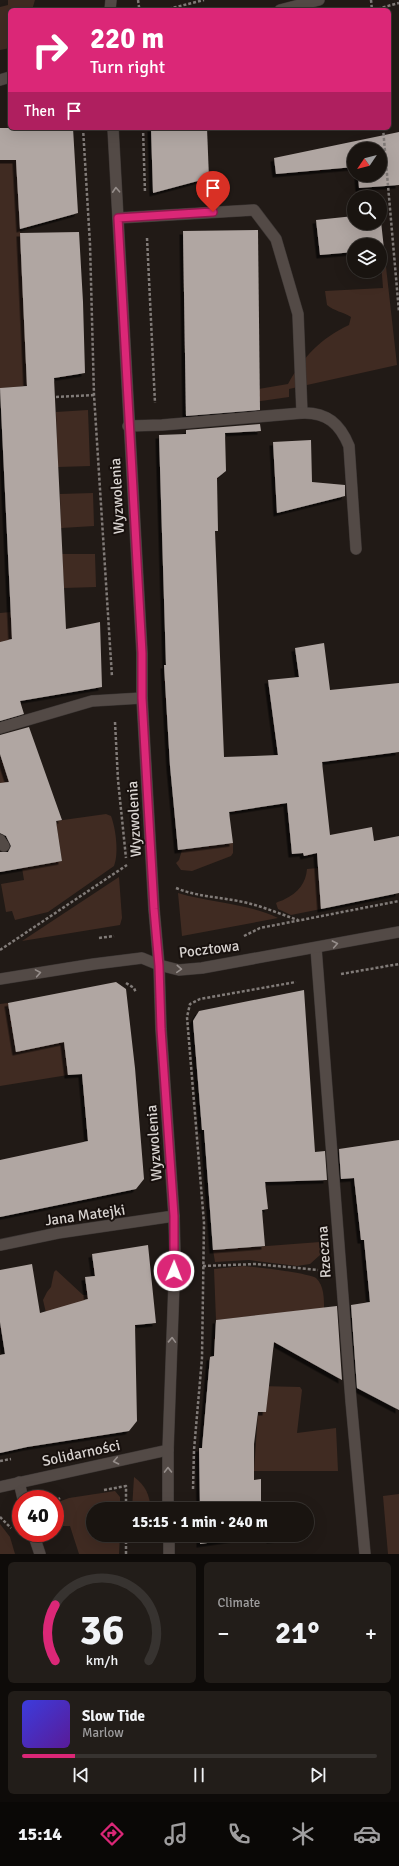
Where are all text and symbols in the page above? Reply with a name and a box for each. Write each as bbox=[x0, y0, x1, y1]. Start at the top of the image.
text: 220 m bbox=[90, 22, 164, 56]
icon: right bbox=[24, 24, 76, 76]
text: Turn right bbox=[90, 56, 165, 78]
icon: arrive bbox=[63, 100, 85, 122]
text: Then bbox=[24, 102, 55, 120]
north arrow bbox=[347, 142, 387, 182]
map controls bbox=[347, 142, 387, 278]
pin bbox=[196, 171, 230, 212]
icon: arrive bbox=[202, 177, 224, 199]
one-way arrow bbox=[112, 187, 121, 193]
button: search bbox=[347, 190, 387, 230]
button: layers bbox=[347, 238, 387, 278]
street label: Wyzwolenia bbox=[106, 457, 128, 535]
street label: Wyzwolenia bbox=[123, 780, 145, 858]
street label: Pocztowa bbox=[178, 936, 240, 962]
one-way arrow bbox=[332, 941, 338, 949]
one-way arrow bbox=[176, 964, 183, 973]
one-way arrow bbox=[35, 969, 42, 978]
street label: Wyzwolenia bbox=[142, 1104, 166, 1182]
street label: Jana Matejki bbox=[44, 1200, 126, 1230]
street label: Rzeczna bbox=[313, 1225, 335, 1279]
position arrow bbox=[153, 1250, 195, 1292]
one-way arrow bbox=[168, 1337, 176, 1343]
street label: Solidarności bbox=[40, 1436, 122, 1470]
one-way arrow bbox=[113, 1457, 119, 1465]
one-way arrow bbox=[164, 1467, 172, 1473]
speed limit sign: 40 bbox=[12, 1490, 64, 1542]
text: 15:15 · 1 min · 240 m bbox=[132, 1513, 268, 1531]
text: Climate bbox=[218, 1595, 260, 1611]
text: 36 bbox=[79, 1604, 124, 1655]
text: 21° bbox=[275, 1615, 319, 1652]
text: − bbox=[218, 1620, 229, 1647]
text: + bbox=[365, 1620, 377, 1647]
text: km/h bbox=[86, 1651, 118, 1668]
text: Slow Tide bbox=[82, 1707, 145, 1725]
text: Marlow bbox=[82, 1725, 124, 1741]
icon: previous bbox=[70, 1764, 92, 1786]
icon: pause bbox=[188, 1764, 210, 1786]
icon: next bbox=[307, 1764, 329, 1786]
icon: directions bbox=[98, 1820, 126, 1848]
icon: music bbox=[162, 1820, 190, 1848]
icon: phone bbox=[225, 1820, 253, 1848]
icon: climate bbox=[289, 1820, 317, 1848]
icon: car bbox=[353, 1820, 381, 1848]
text: 15:14 bbox=[18, 1823, 62, 1845]

